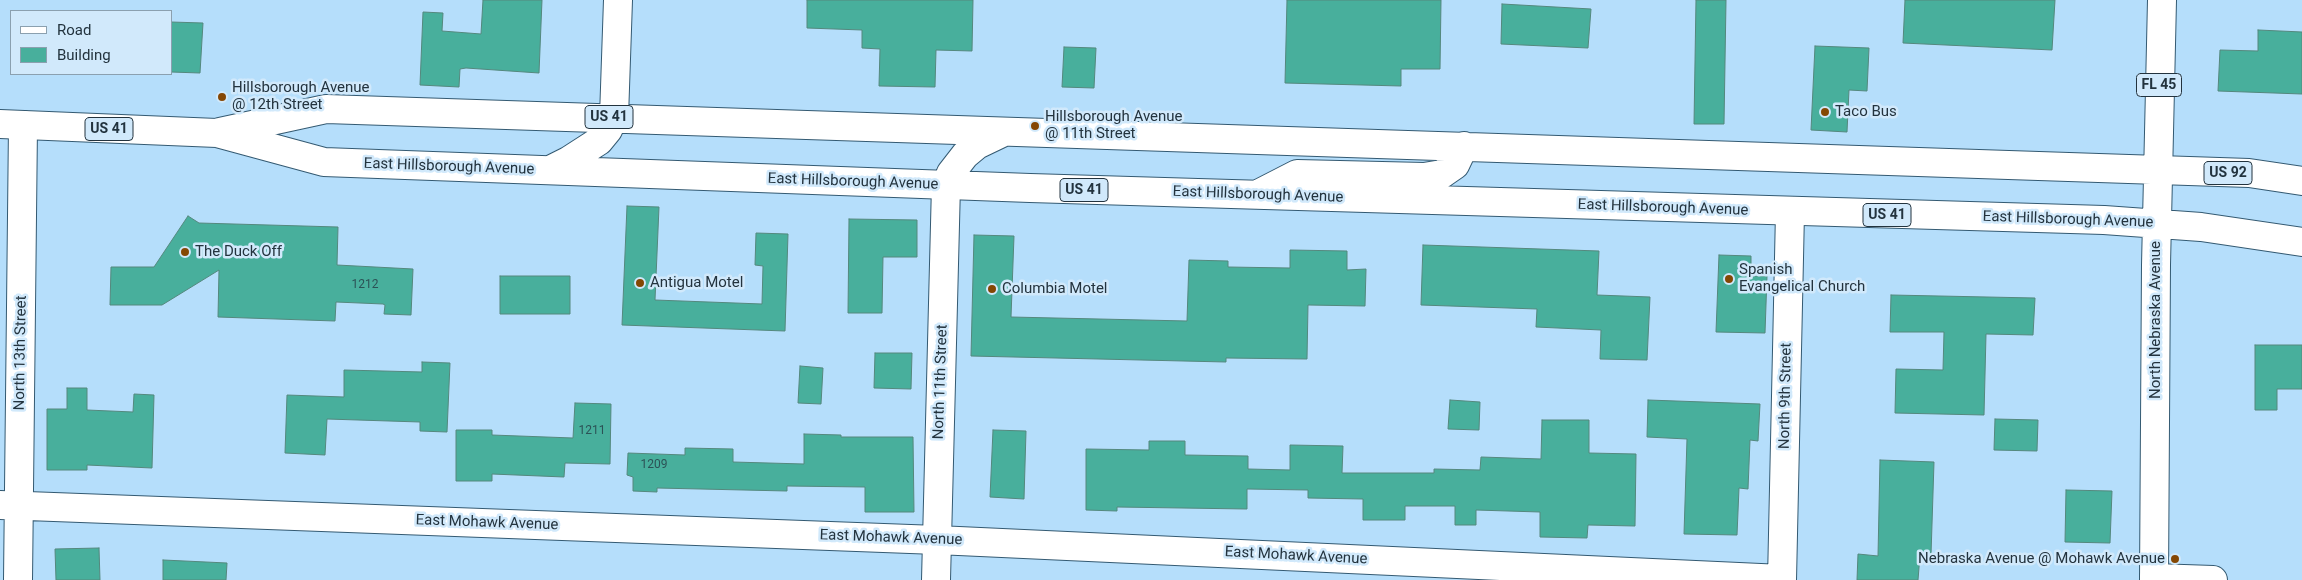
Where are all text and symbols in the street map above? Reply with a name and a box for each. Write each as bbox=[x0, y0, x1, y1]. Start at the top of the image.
legend bbox=[10, 10, 172, 75]
text: Road bbox=[57, 21, 91, 39]
text: Building bbox=[57, 46, 111, 64]
road number: FL 45 bbox=[2136, 74, 2182, 96]
place label: Hillsborough Avenue @ 12th Street bbox=[232, 79, 370, 114]
marker: Hillsborough Avenue @ 12th Street bbox=[216, 91, 228, 103]
place label: Taco Bus bbox=[1835, 103, 1897, 121]
road number: US 41 bbox=[585, 105, 633, 128]
marker: Taco Bus bbox=[1819, 106, 1831, 118]
place label: Hillsborough Avenue @ 11th Street bbox=[1045, 108, 1183, 143]
road number: US 41 bbox=[85, 118, 133, 140]
marker: Hillsborough Avenue @ 11th Street bbox=[1029, 120, 1041, 132]
street label: East Hillsborough Avenue bbox=[363, 155, 535, 179]
road number: US 92 bbox=[2204, 162, 2252, 184]
street label: East Hillsborough Avenue bbox=[767, 170, 939, 194]
road number: US 41 bbox=[1060, 178, 1108, 202]
street label: East Hillsborough Avenue bbox=[1172, 183, 1344, 207]
street label: East Hillsborough Avenue bbox=[1577, 196, 1749, 220]
road number: US 41 bbox=[1863, 204, 1911, 226]
street label: East Hillsborough Avenue bbox=[1982, 208, 2154, 232]
street label: North Nebraska Avenue bbox=[2147, 241, 2165, 399]
place label: The Duck Off bbox=[195, 243, 282, 261]
marker: The Duck Off bbox=[179, 246, 191, 258]
place label: Spanish Evangelical Church bbox=[1739, 261, 1865, 296]
marker: Spanish Evangelical Church bbox=[1723, 273, 1735, 285]
place label: Antigua Motel bbox=[650, 274, 743, 292]
marker: Antigua Motel bbox=[634, 277, 646, 289]
house number: 1212 bbox=[352, 278, 378, 292]
place label: Columbia Motel bbox=[1002, 280, 1107, 298]
marker: Columbia Motel bbox=[986, 283, 998, 295]
street label: North 13th Street bbox=[11, 295, 31, 411]
street label: North 11th Street bbox=[930, 324, 952, 440]
street label: North 9th Street bbox=[1776, 343, 1796, 449]
house number: 1211 bbox=[579, 424, 605, 438]
house number: 1209 bbox=[641, 458, 667, 472]
street label: East Mohawk Avenue bbox=[415, 512, 559, 534]
street label: East Mohawk Avenue bbox=[819, 527, 963, 549]
street label: East Mohawk Avenue bbox=[1224, 543, 1368, 569]
place label: Nebraska Avenue @ Mohawk Avenue bbox=[1918, 550, 2165, 568]
marker: Nebraska Avenue @ Mohawk Avenue bbox=[2169, 553, 2181, 565]

